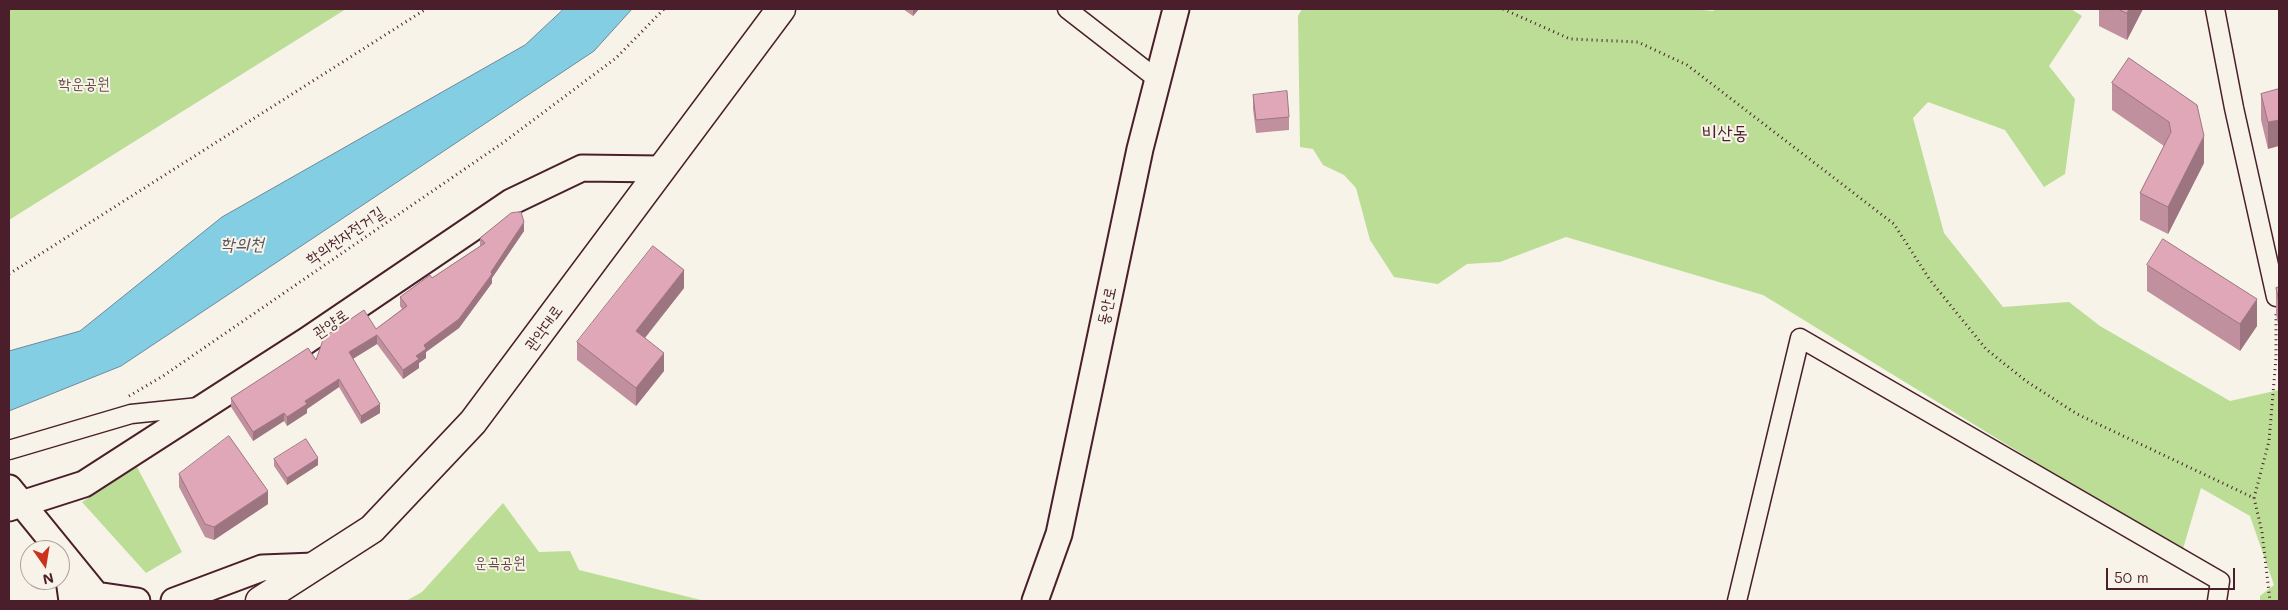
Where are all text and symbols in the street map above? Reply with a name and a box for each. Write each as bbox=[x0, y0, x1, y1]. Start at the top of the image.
park label: 학운공원 bbox=[58, 74, 110, 94]
district label: 비산동 bbox=[1702, 122, 1748, 144]
street label: 학의천자전거길 bbox=[302, 203, 388, 269]
water label: 학의천 bbox=[220, 233, 264, 255]
street label: 동안로 bbox=[1094, 285, 1120, 327]
street label: 관악대로 bbox=[521, 302, 567, 354]
street label: 관양로 bbox=[310, 305, 352, 343]
north arrow bbox=[20, 540, 70, 590]
park label: 운곡공원 bbox=[474, 553, 526, 573]
scale bar bbox=[2108, 558, 2237, 590]
text: 50 m bbox=[2114, 567, 2149, 587]
text: N bbox=[41, 569, 56, 590]

